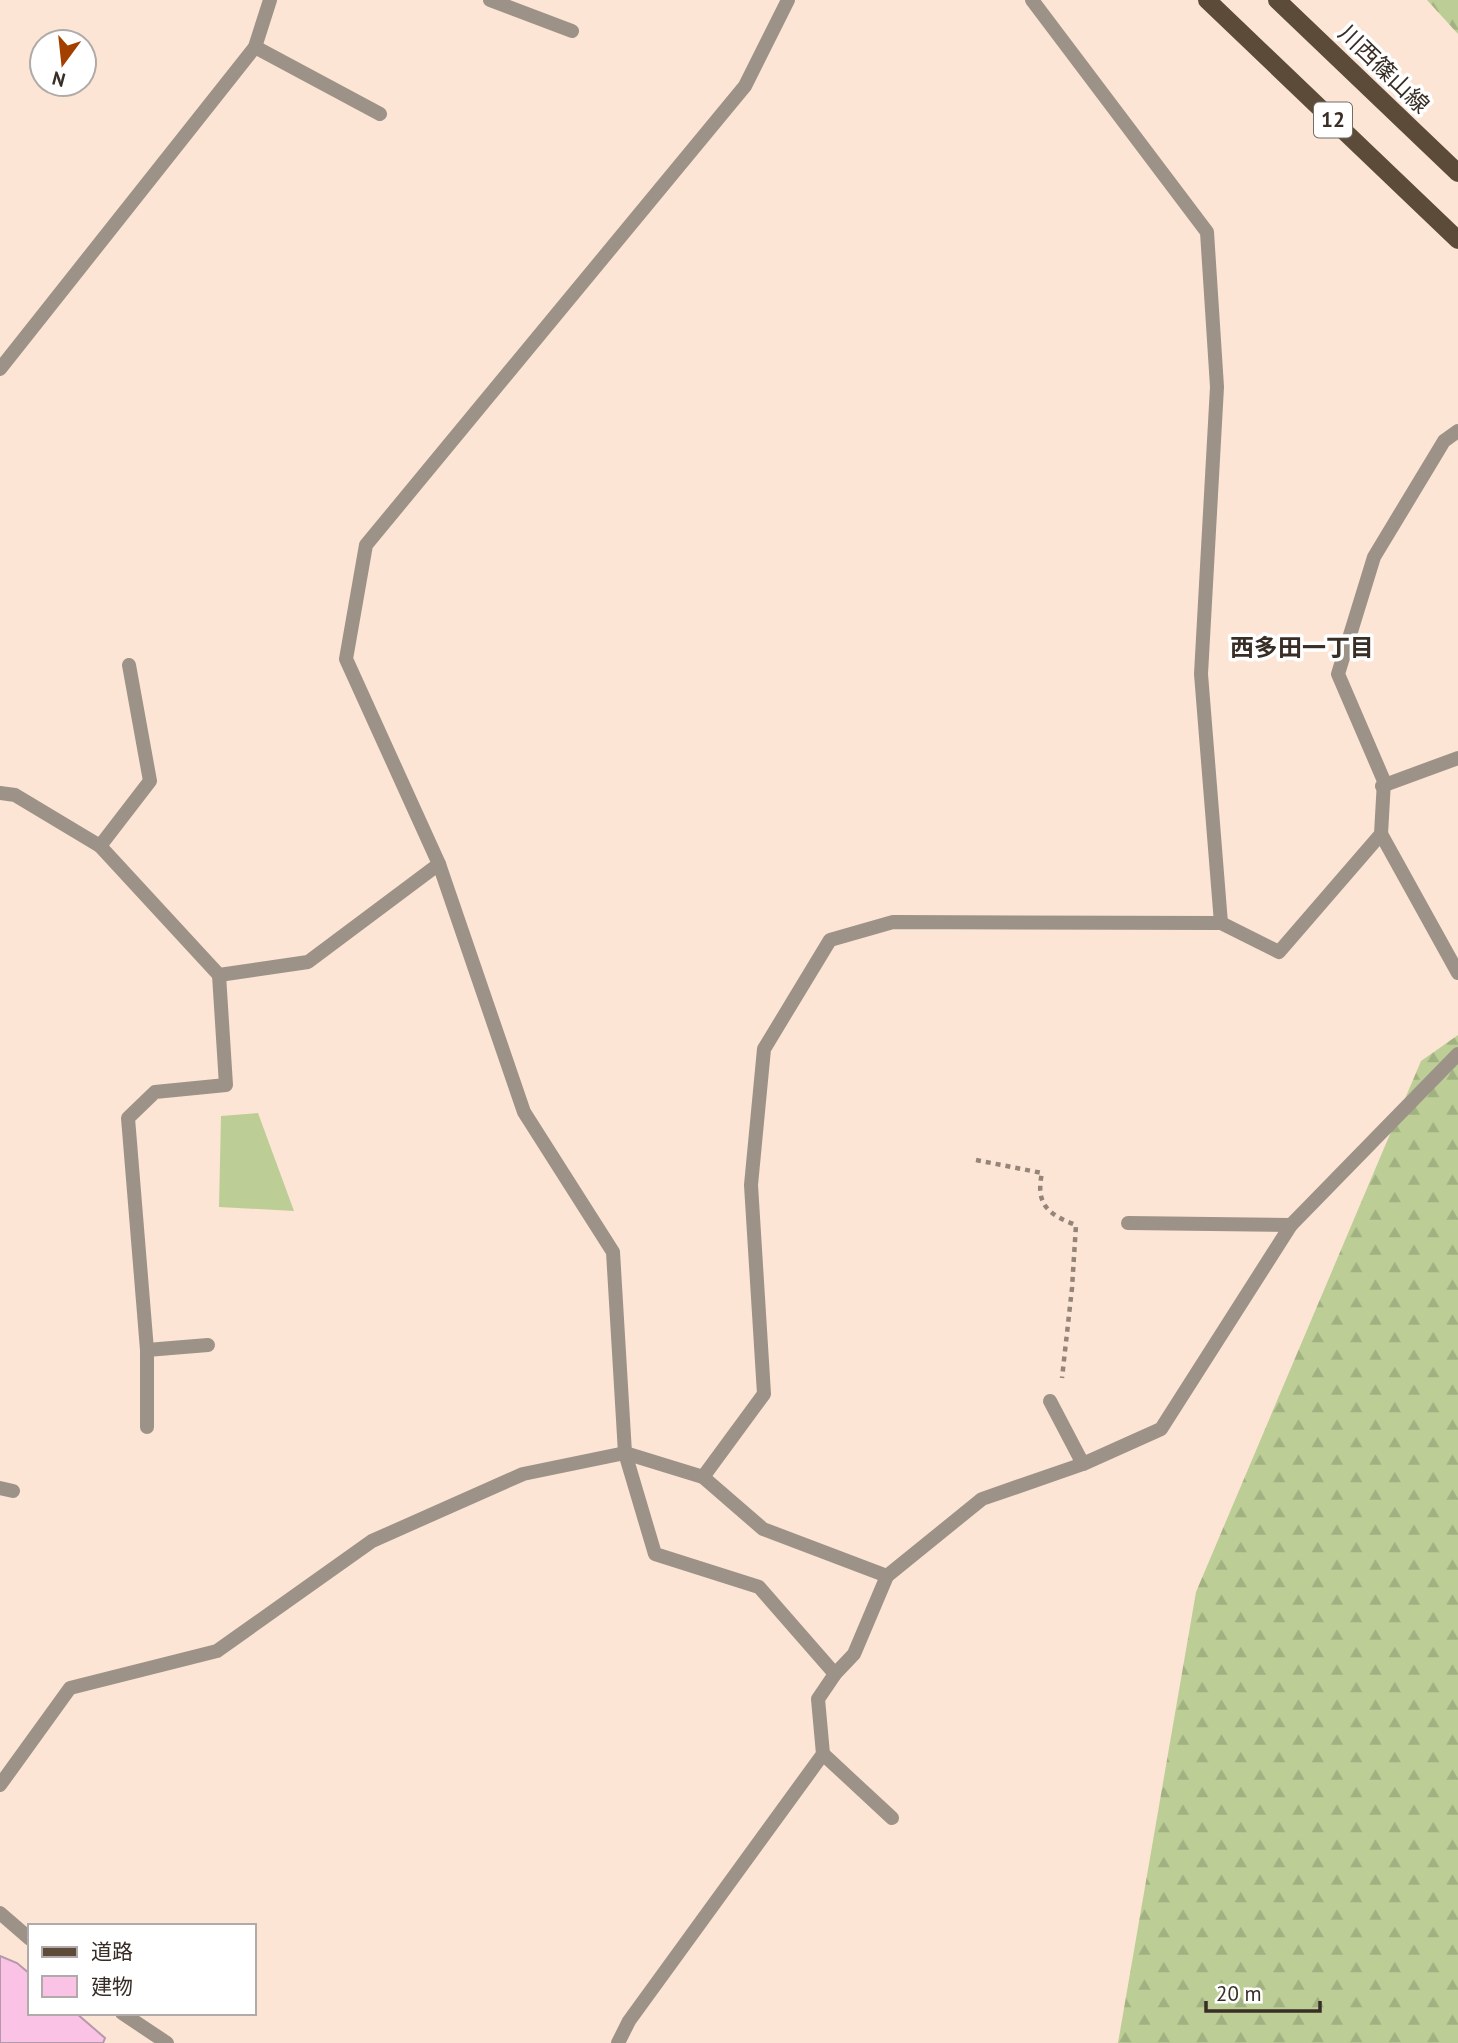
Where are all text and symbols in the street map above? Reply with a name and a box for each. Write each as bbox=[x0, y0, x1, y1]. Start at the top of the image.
street label: 川西篠山線 bbox=[1333, 18, 1436, 119]
north arrow bbox=[28, 28, 98, 98]
text: N bbox=[49, 66, 68, 93]
road number: 12 bbox=[1314, 102, 1352, 138]
district label: 西多田一丁目 bbox=[1230, 632, 1374, 663]
legend bbox=[28, 1924, 256, 2015]
text: 道路 bbox=[91, 1938, 133, 1965]
scale bar bbox=[1206, 1969, 1320, 2013]
text: 建物 bbox=[91, 1973, 133, 2000]
text: 20 m bbox=[1216, 1980, 1262, 2007]

